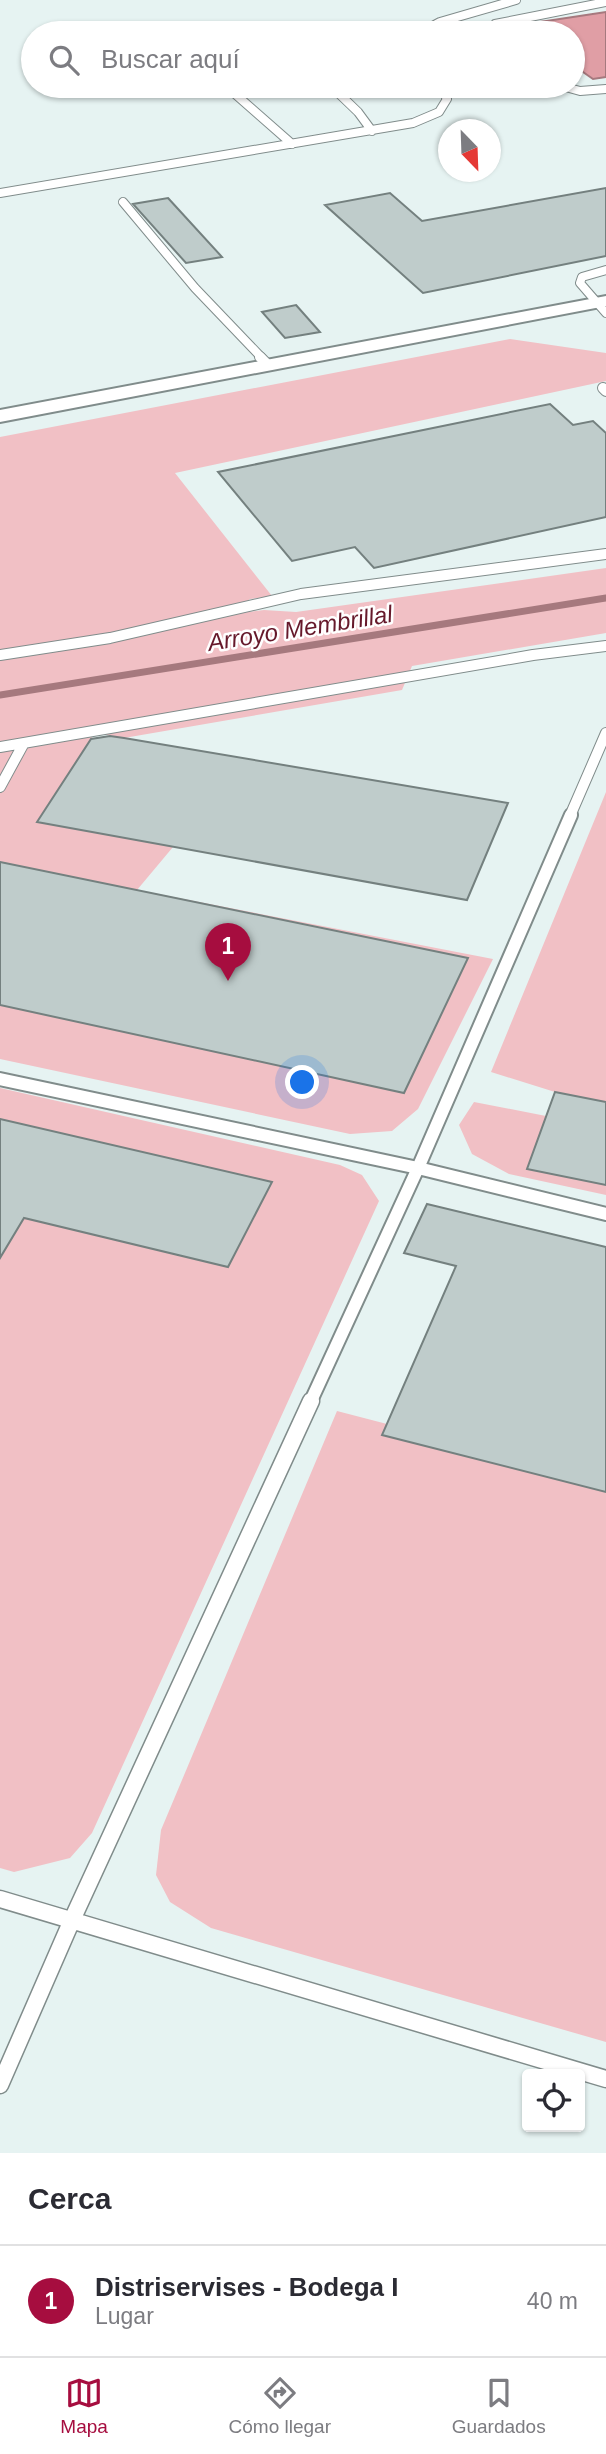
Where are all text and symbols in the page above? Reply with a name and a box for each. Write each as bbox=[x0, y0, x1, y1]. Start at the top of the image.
search box bbox=[21, 21, 585, 98]
icon: search bbox=[45, 41, 83, 79]
text: Buscar aquí bbox=[101, 44, 240, 74]
north arrow bbox=[438, 119, 501, 182]
water label: Arroyo Membrillal bbox=[204, 600, 395, 656]
pin: 1 bbox=[205, 923, 251, 981]
your location bbox=[285, 1065, 319, 1099]
map controls bbox=[522, 2069, 585, 2132]
button: locate bbox=[522, 2069, 585, 2132]
text: Cerca bbox=[28, 2182, 111, 2215]
text: Distriservises - Bodega I bbox=[95, 2272, 398, 2302]
text: 1 bbox=[45, 2288, 57, 2314]
text: 40 m bbox=[527, 2288, 578, 2314]
text: Lugar bbox=[95, 2303, 154, 2329]
tab: Mapa bbox=[60, 2374, 108, 2438]
tab: Cómo llegar bbox=[229, 2374, 331, 2438]
tab: Guardados bbox=[452, 2374, 546, 2438]

